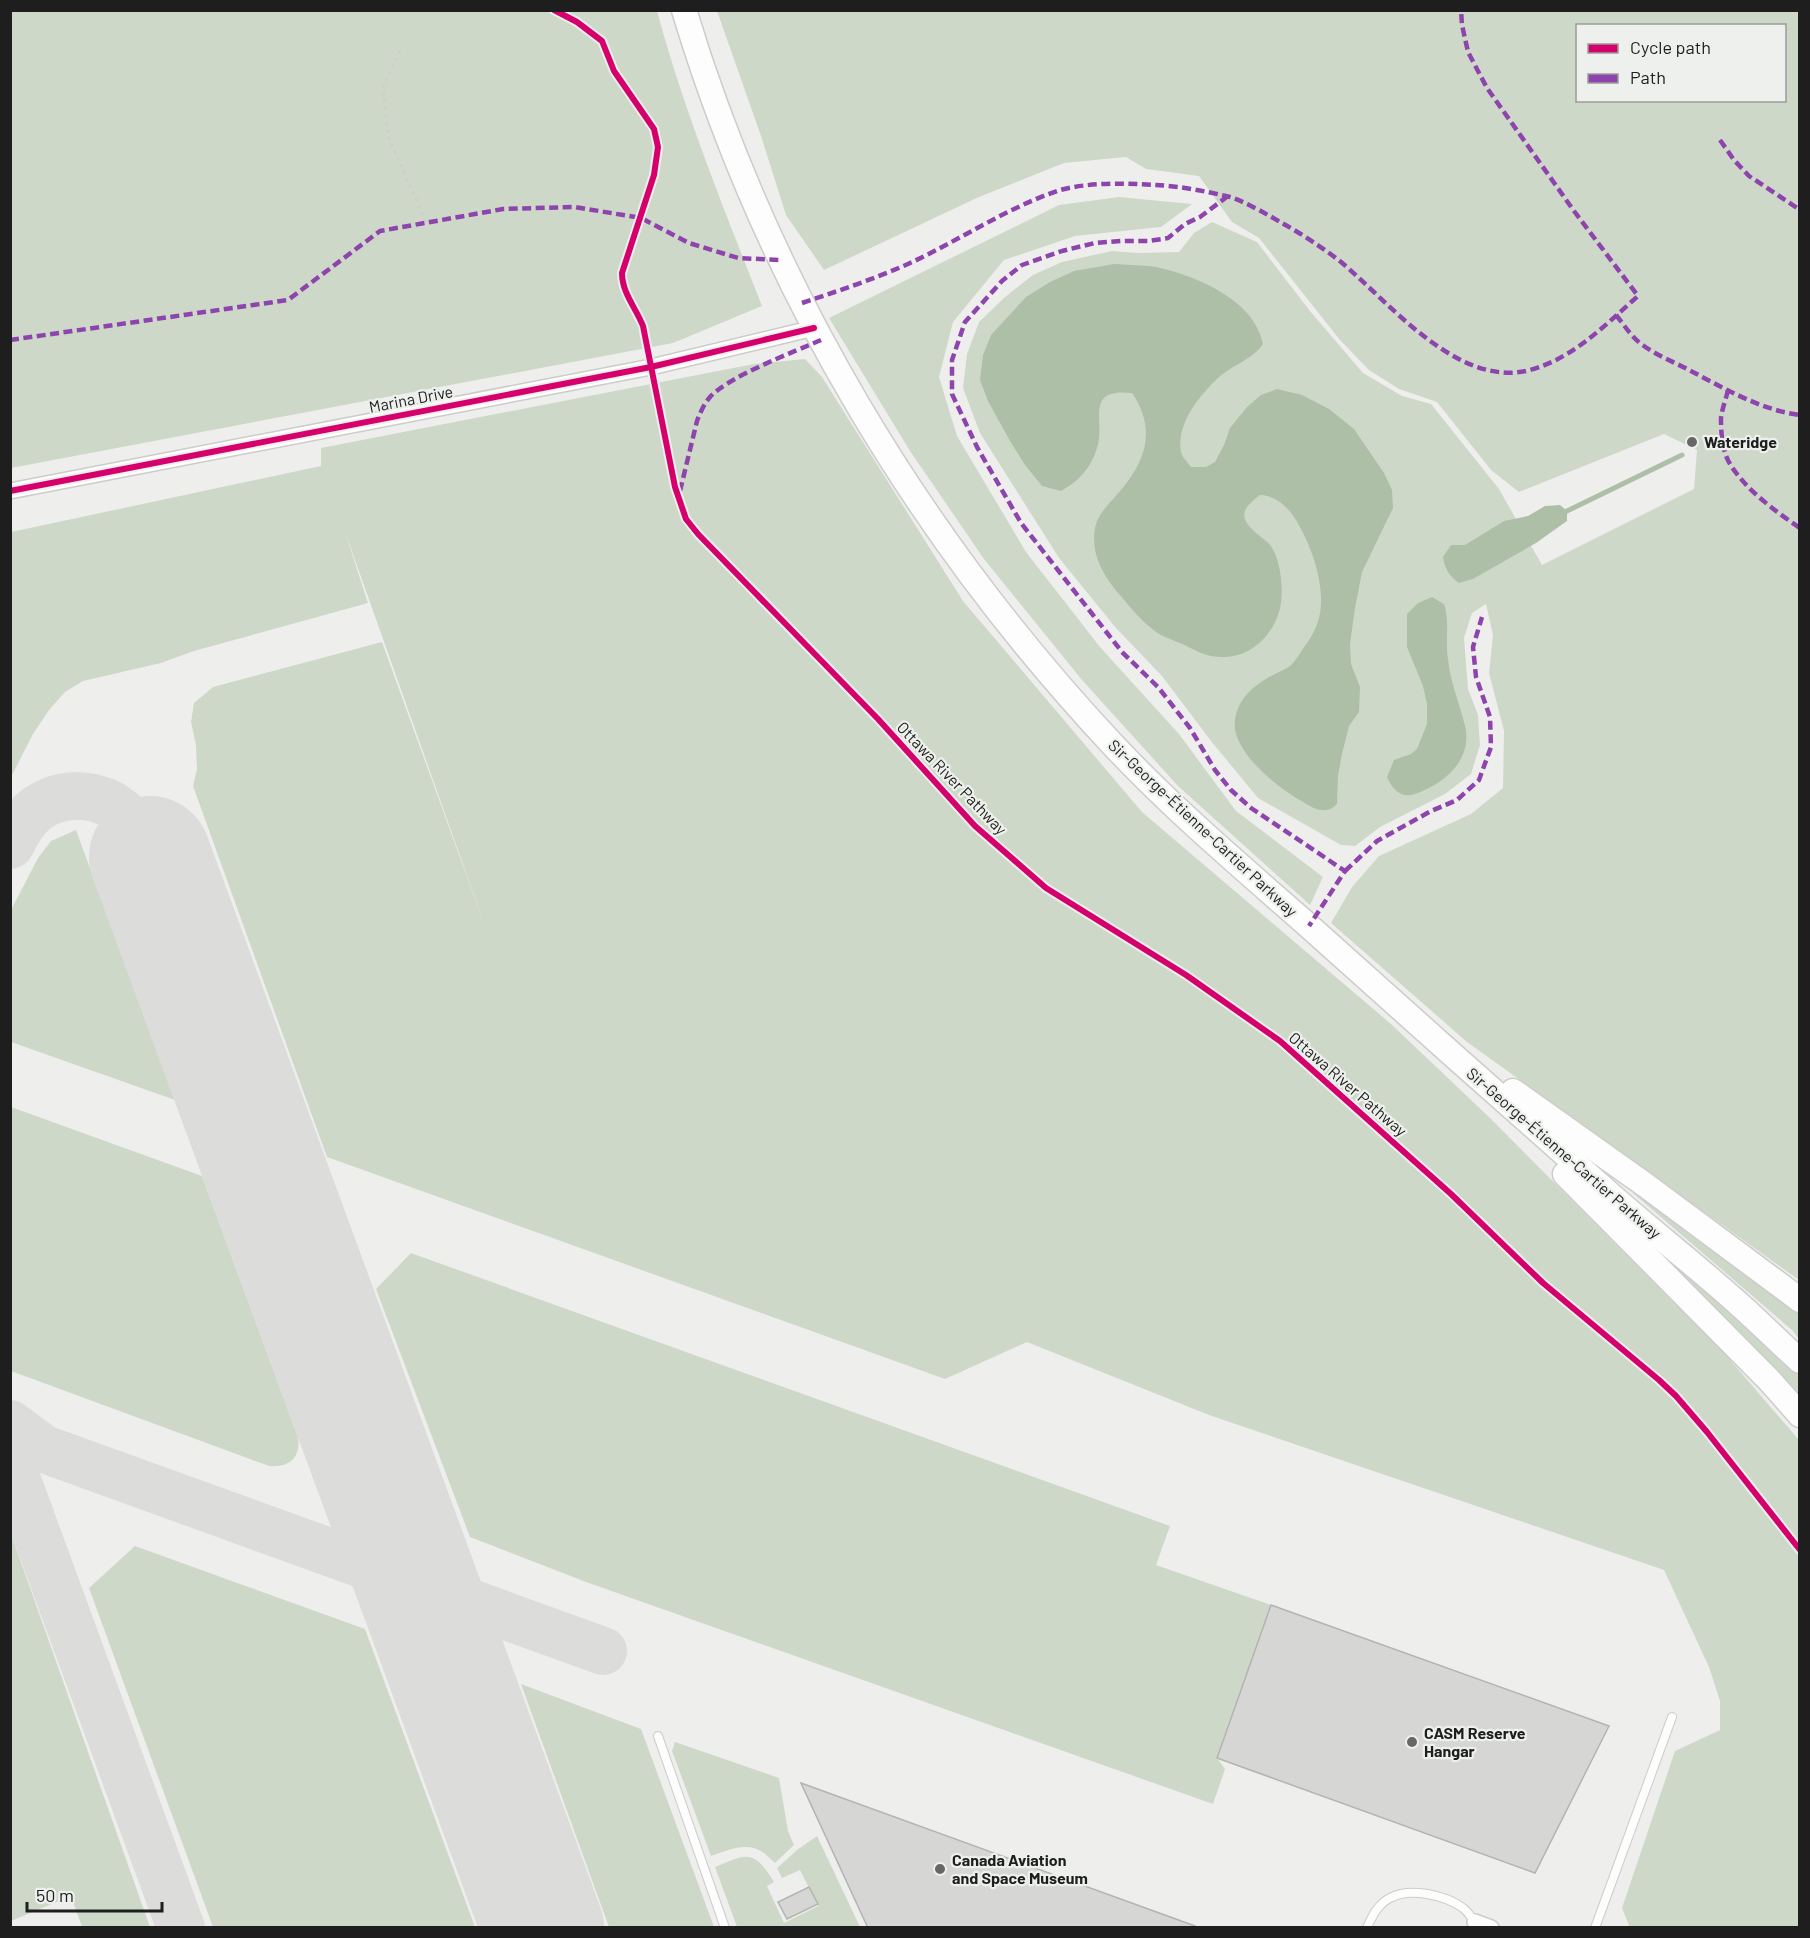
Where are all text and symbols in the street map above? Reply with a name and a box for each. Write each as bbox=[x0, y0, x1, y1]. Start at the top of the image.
legend bbox=[1576, 24, 1786, 102]
text: Cycle path bbox=[1630, 36, 1711, 58]
text: Path bbox=[1630, 66, 1666, 88]
street label: Marina Drive bbox=[367, 381, 455, 416]
place label: Wateridge bbox=[1704, 432, 1777, 451]
marker: Wateridge bbox=[1685, 435, 1699, 449]
street label: Ottawa River Pathway bbox=[893, 717, 1012, 839]
street label: Sir-George-Étienne-Cartier Parkway bbox=[1105, 735, 1302, 921]
street label: Ottawa River Pathway bbox=[1286, 1027, 1412, 1140]
street label: Sir-George-Étienne-Cartier Parkway bbox=[1463, 1063, 1666, 1243]
place label: CASM Reserve Hangar bbox=[1424, 1723, 1526, 1760]
marker: CASM Reserve Hangar bbox=[1405, 1735, 1419, 1749]
place label: Canada Aviation and Space Museum bbox=[952, 1850, 1088, 1887]
marker: Canada Aviation and Space Museum bbox=[933, 1862, 947, 1876]
scale bar bbox=[27, 1875, 162, 1913]
text: 50 m bbox=[36, 1884, 74, 1906]

